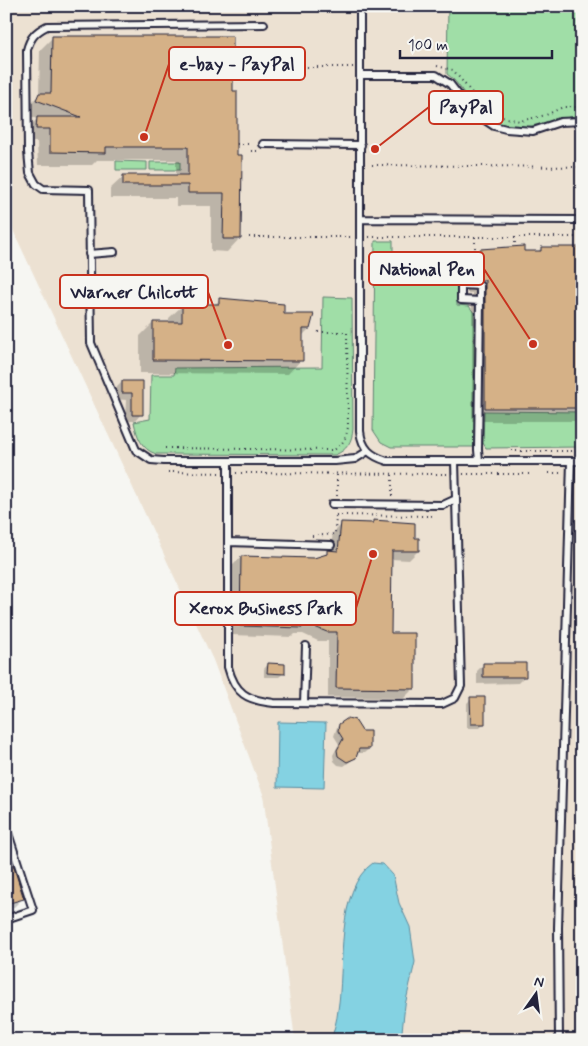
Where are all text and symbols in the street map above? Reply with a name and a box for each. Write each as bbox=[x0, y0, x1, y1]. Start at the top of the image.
scale bar bbox=[400, 28, 553, 60]
text: 100 m bbox=[408, 36, 448, 56]
callout: e-bay - PayPal bbox=[169, 47, 305, 80]
text: e-bay - PayPal bbox=[179, 53, 295, 77]
callout: PayPal bbox=[429, 91, 503, 124]
text: PayPal bbox=[439, 96, 493, 120]
callout: National Pen bbox=[369, 252, 484, 285]
text: National Pen bbox=[379, 258, 475, 282]
callout: Warner Chilcott bbox=[60, 275, 208, 308]
text: Warner Chilcott bbox=[69, 281, 198, 305]
callout: Xerox Business Park bbox=[175, 592, 356, 625]
text: Xerox Business Park bbox=[189, 597, 343, 621]
north arrow bbox=[510, 968, 560, 1018]
text: N bbox=[532, 972, 546, 992]

